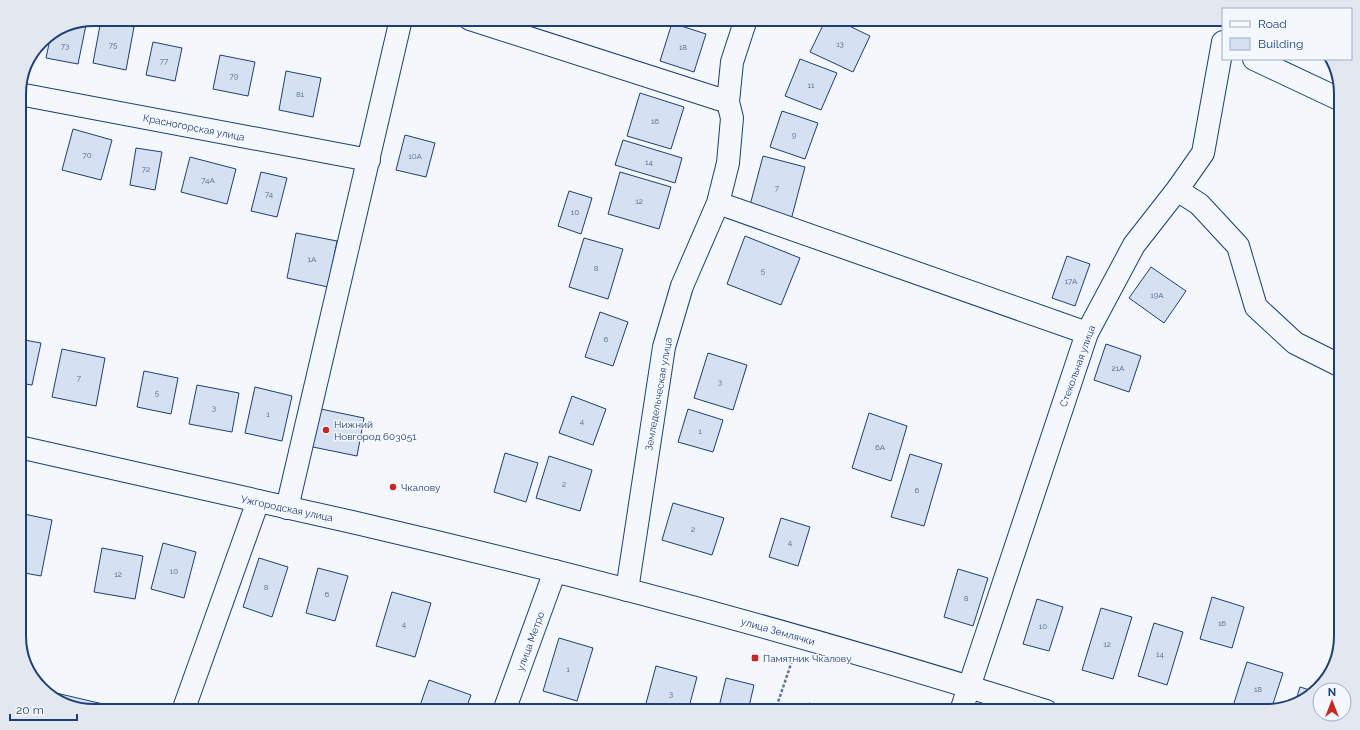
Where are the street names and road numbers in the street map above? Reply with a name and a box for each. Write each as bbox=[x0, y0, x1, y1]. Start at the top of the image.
street label: Красногорская улица bbox=[142, 112, 246, 143]
street label: Стекольная улица bbox=[1058, 324, 1097, 408]
street label: Земледельческая улица bbox=[643, 336, 674, 452]
street label: Ужгородская улица bbox=[240, 493, 334, 524]
street label: улица Метро bbox=[515, 610, 546, 672]
street label: улица Землячки bbox=[740, 616, 816, 647]

